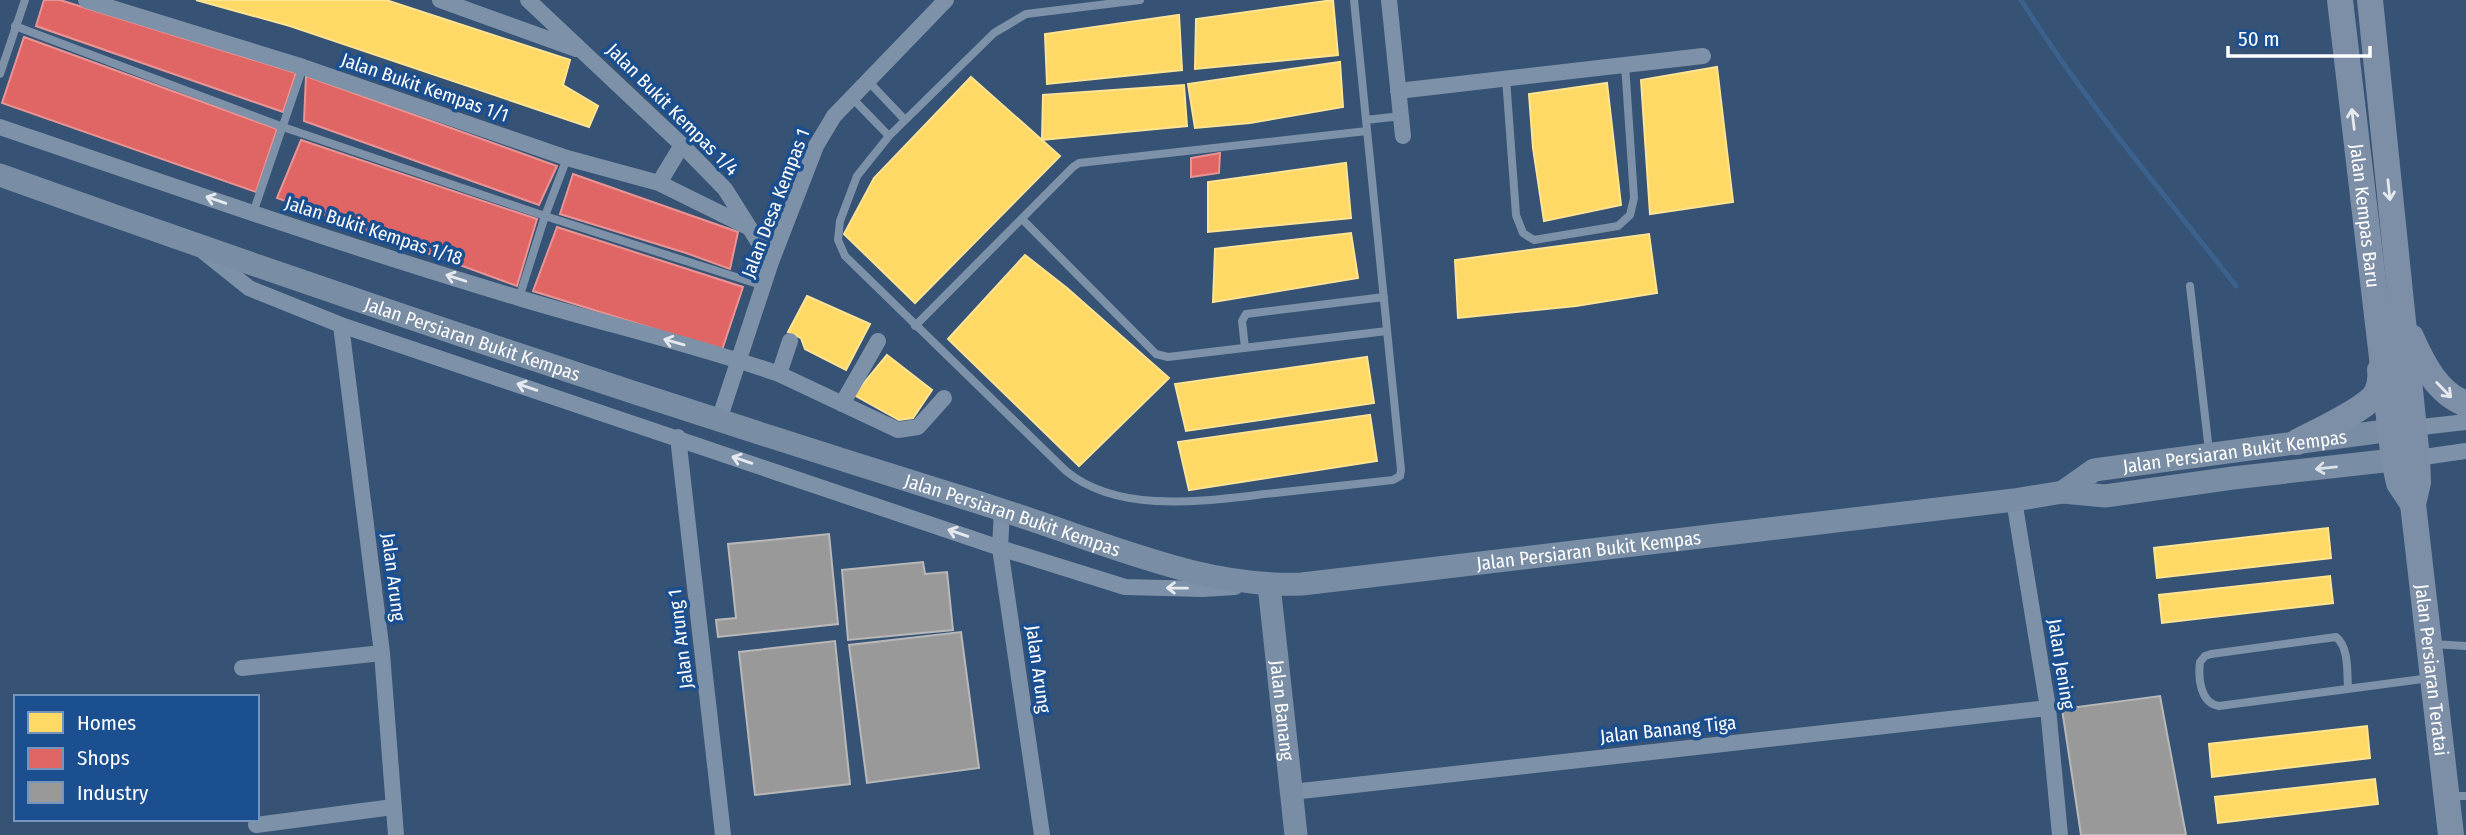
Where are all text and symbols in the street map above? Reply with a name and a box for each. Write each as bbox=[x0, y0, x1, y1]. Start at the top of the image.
scale bar bbox=[2228, 14, 2370, 58]
text: 50 m bbox=[2238, 26, 2280, 52]
street label: Jalan Bukit Kempas 1/4 bbox=[602, 38, 744, 180]
street label: Jalan Bukit Kempas 1/1 bbox=[338, 48, 512, 127]
one-way arrow bbox=[2347, 108, 2360, 131]
street label: Jalan Desa Kempas 1 bbox=[736, 125, 815, 281]
street label: Jalan Kempas Baru bbox=[2345, 142, 2385, 289]
one-way arrow bbox=[2383, 178, 2396, 201]
street label: Jalan Bukit Kempas 1/18 bbox=[282, 191, 465, 270]
one-way arrow bbox=[206, 193, 228, 205]
one-way arrow bbox=[445, 271, 467, 284]
street label: Jalan Persiaran Bukit Kempas bbox=[361, 292, 583, 386]
one-way arrow bbox=[663, 335, 686, 348]
one-way arrow bbox=[516, 380, 538, 392]
one-way arrow bbox=[2436, 381, 2453, 398]
street label: Jalan Persiaran Bukit Kempas bbox=[2121, 425, 2348, 478]
one-way arrow bbox=[732, 453, 754, 465]
one-way arrow bbox=[2315, 461, 2338, 474]
street label: Jalan Persiaran Bukit Kempas bbox=[902, 469, 1123, 562]
one-way arrow bbox=[947, 526, 969, 538]
street label: Jalan Persiaran Bukit Kempas bbox=[1475, 526, 1702, 575]
street label: Jalan Arung bbox=[377, 532, 410, 622]
one-way arrow bbox=[1165, 582, 1188, 595]
street label: Jalan Persiaran Teratai bbox=[2410, 583, 2453, 757]
street label: Jalan Arung 1 bbox=[663, 588, 698, 690]
street label: Jalan Jening bbox=[2043, 617, 2080, 711]
street label: Jalan Arung bbox=[1021, 624, 1056, 715]
street label: Jalan Banang bbox=[1265, 659, 1299, 762]
legend bbox=[14, 695, 259, 821]
text: Homes bbox=[77, 710, 136, 736]
street label: Jalan Banang Tiga bbox=[1599, 711, 1737, 748]
text: Shops bbox=[77, 745, 130, 771]
text: Industry bbox=[77, 780, 149, 806]

